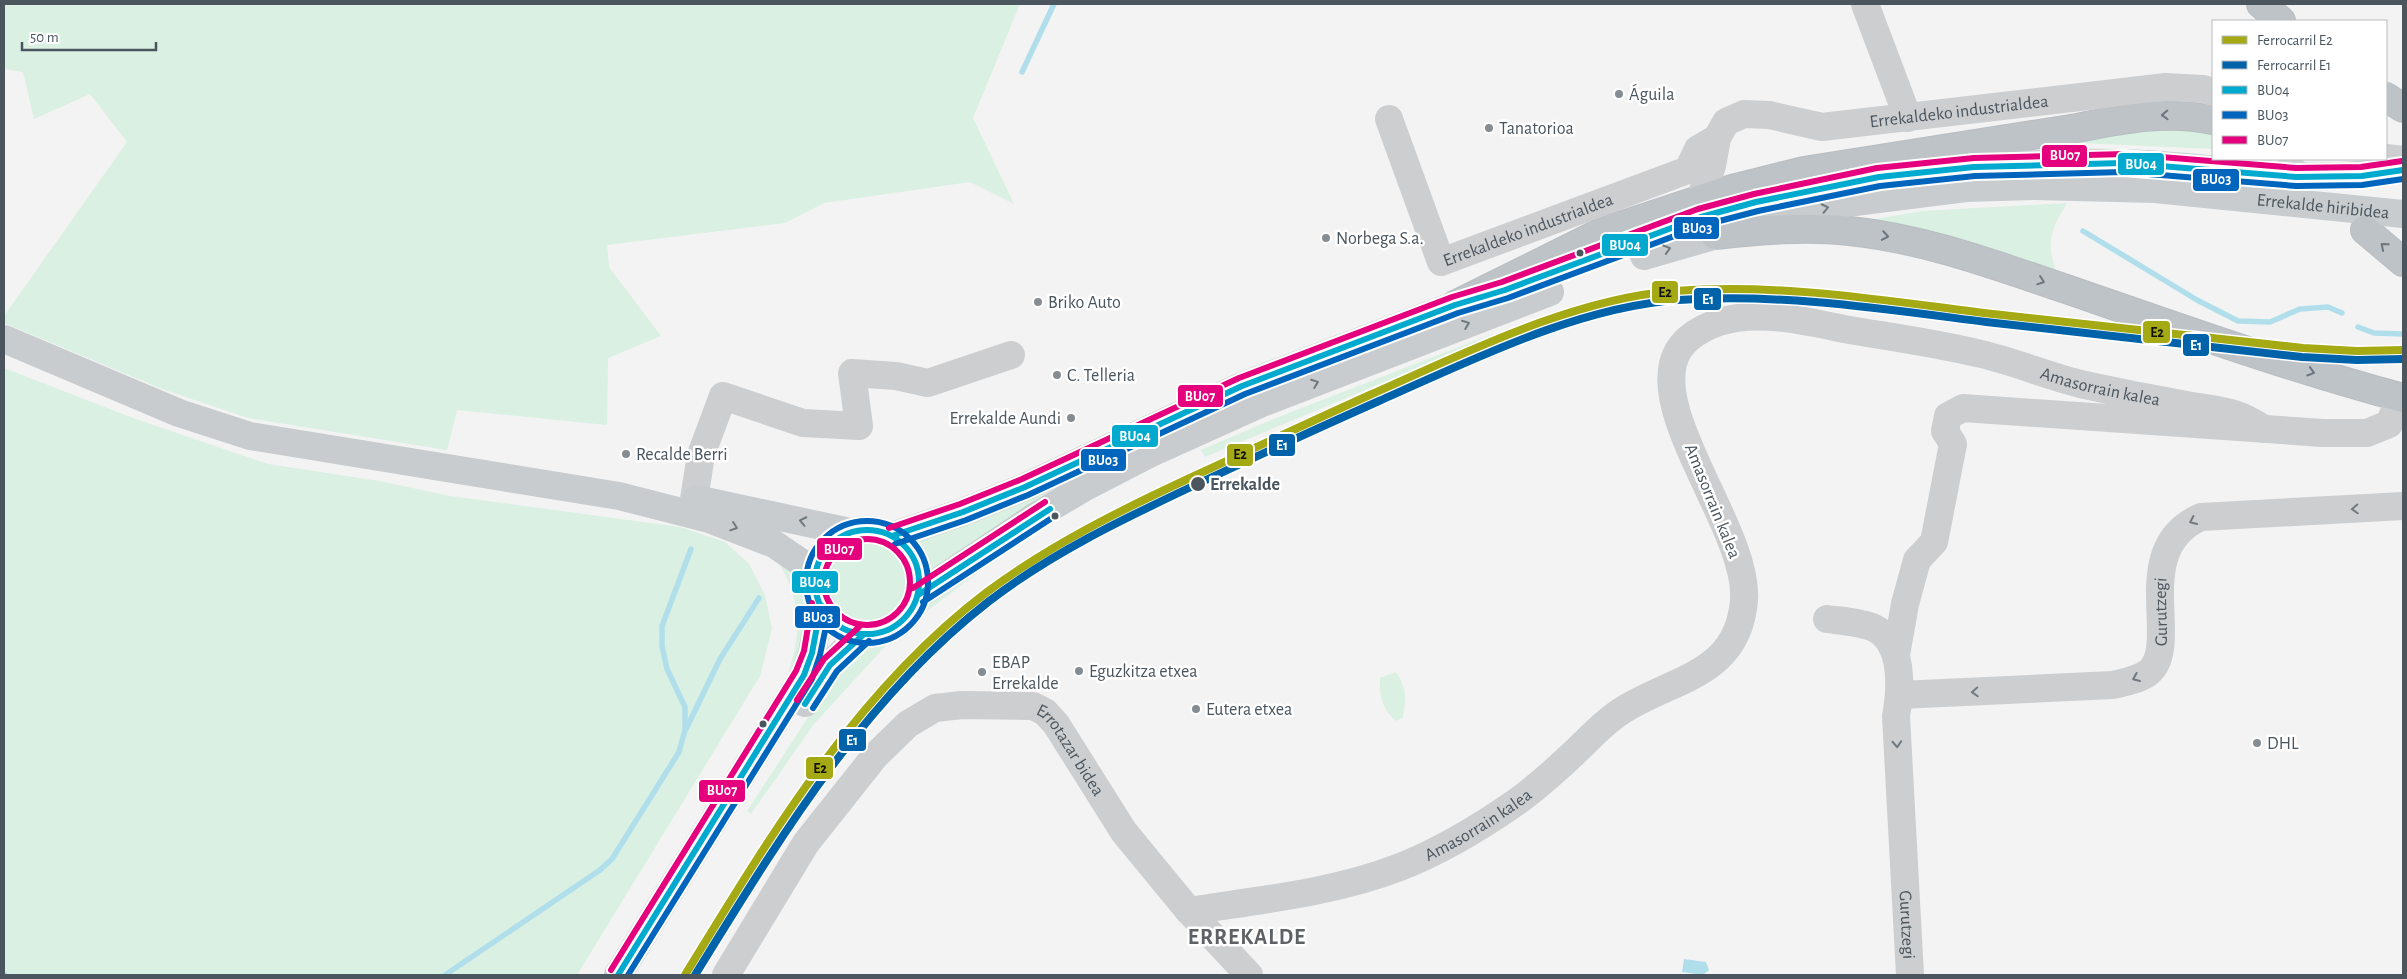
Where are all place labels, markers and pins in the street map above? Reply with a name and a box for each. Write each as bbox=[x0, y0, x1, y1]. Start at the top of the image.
place label: Águila bbox=[1629, 83, 1674, 104]
marker: Águila bbox=[1613, 88, 1625, 100]
place label: Tanatorioa bbox=[1499, 120, 1574, 138]
marker: Tanatorioa bbox=[1483, 122, 1495, 134]
place label: Norbega S.a. bbox=[1336, 230, 1424, 248]
marker: Norbega S.a. bbox=[1320, 232, 1332, 244]
unlabelled marker bbox=[1575, 248, 1585, 258]
place label: Briko Auto bbox=[1048, 294, 1121, 312]
marker: Briko Auto bbox=[1032, 296, 1044, 308]
place label: C. Telleria bbox=[1067, 367, 1135, 385]
marker: C. Telleria bbox=[1051, 369, 1063, 381]
place label: Errekalde Aundi bbox=[949, 410, 1061, 428]
marker: Errekalde Aundi bbox=[1065, 412, 1077, 424]
place label: Recalde Berri bbox=[636, 446, 728, 464]
marker: Recalde Berri bbox=[620, 448, 632, 460]
marker: Errekalde bbox=[1189, 475, 1207, 493]
place label: Errekalde bbox=[1210, 476, 1280, 494]
unlabelled marker bbox=[1050, 511, 1060, 521]
place label: EBAP Errekalde bbox=[992, 654, 1059, 693]
place label: Eguzkitza etxea bbox=[1089, 663, 1198, 681]
marker: Eguzkitza etxea bbox=[1073, 665, 1085, 677]
marker: EBAP Errekalde bbox=[976, 666, 988, 678]
place label: Eutera etxea bbox=[1206, 701, 1292, 719]
marker: Eutera etxea bbox=[1190, 703, 1202, 715]
unlabelled marker bbox=[758, 719, 768, 729]
place label: DHL bbox=[2267, 735, 2299, 753]
marker: DHL bbox=[2251, 737, 2263, 749]

